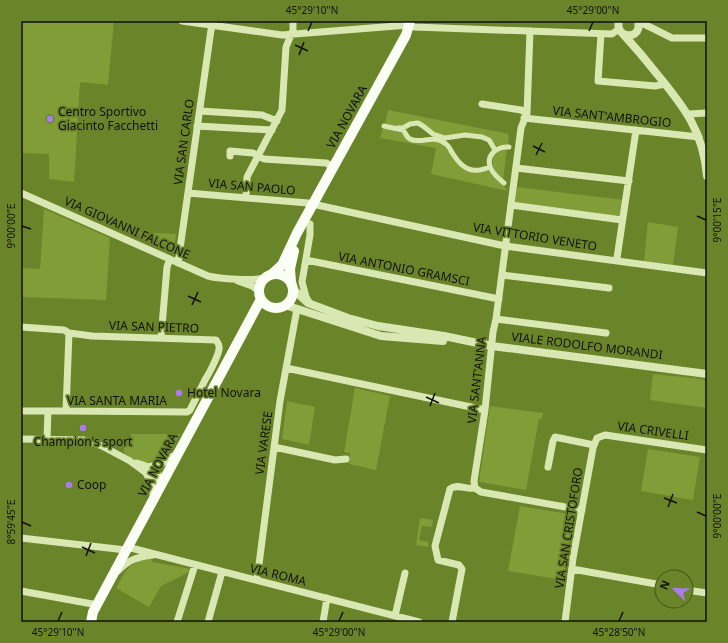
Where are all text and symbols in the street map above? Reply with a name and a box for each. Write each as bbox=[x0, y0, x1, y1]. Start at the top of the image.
text: 45°29'10"N bbox=[286, 3, 338, 17]
text: 45°29'00"N bbox=[567, 3, 619, 17]
street label: VIA NOVARA bbox=[322, 82, 371, 151]
street label: VIA SAN CARLO bbox=[169, 98, 198, 186]
street label: VIA SANT'AMBROGIO bbox=[552, 102, 672, 131]
place label: Centro Sportivo Giacinto Facchetti bbox=[58, 103, 158, 134]
marker: Centro Sportivo Giacinto Facchetti bbox=[45, 114, 55, 124]
street label: VIA SAN PAOLO bbox=[208, 174, 296, 199]
street label: VIA GIOVANNI FALCONE bbox=[62, 192, 193, 263]
text: 9°00'15"E bbox=[710, 198, 724, 242]
text: 9°00'00"E bbox=[4, 204, 18, 248]
street label: VIA VITTORIO VENETO bbox=[472, 218, 598, 255]
street label: VIA ANTONIO GRAMSCI bbox=[337, 247, 471, 290]
street label: VIA SAN PIETRO bbox=[109, 316, 199, 337]
street label: VIALE RODOLFO MORANDI bbox=[510, 328, 664, 363]
street label: VIA SANT'ANNA bbox=[463, 335, 490, 424]
place label: Hotel Novara bbox=[187, 384, 261, 401]
marker: Hotel Novara bbox=[174, 388, 184, 398]
street label: VIA SANTA MARIA bbox=[67, 392, 167, 409]
street label: VIA VARESE bbox=[251, 410, 276, 476]
street label: VIA CRIVELLI bbox=[616, 417, 690, 444]
marker: Champion's sport bbox=[78, 423, 88, 433]
street label: VIA NOVARA bbox=[134, 430, 182, 500]
place label: Champion's sport bbox=[34, 433, 133, 450]
street label: VIA SAN CRISTOFORO bbox=[551, 466, 586, 590]
place label: Coop bbox=[77, 476, 106, 493]
marker: Coop bbox=[64, 480, 74, 490]
text: 9°00'00"E bbox=[710, 494, 724, 538]
text: 8°59'45"E bbox=[4, 500, 18, 544]
street label: VIA ROMA bbox=[248, 559, 308, 590]
north arrow bbox=[654, 569, 694, 609]
text: N bbox=[656, 578, 673, 592]
text: 45°29'10"N bbox=[32, 625, 84, 639]
text: 45°29'00"N bbox=[313, 625, 365, 639]
text: 45°28'50"N bbox=[593, 625, 645, 639]

